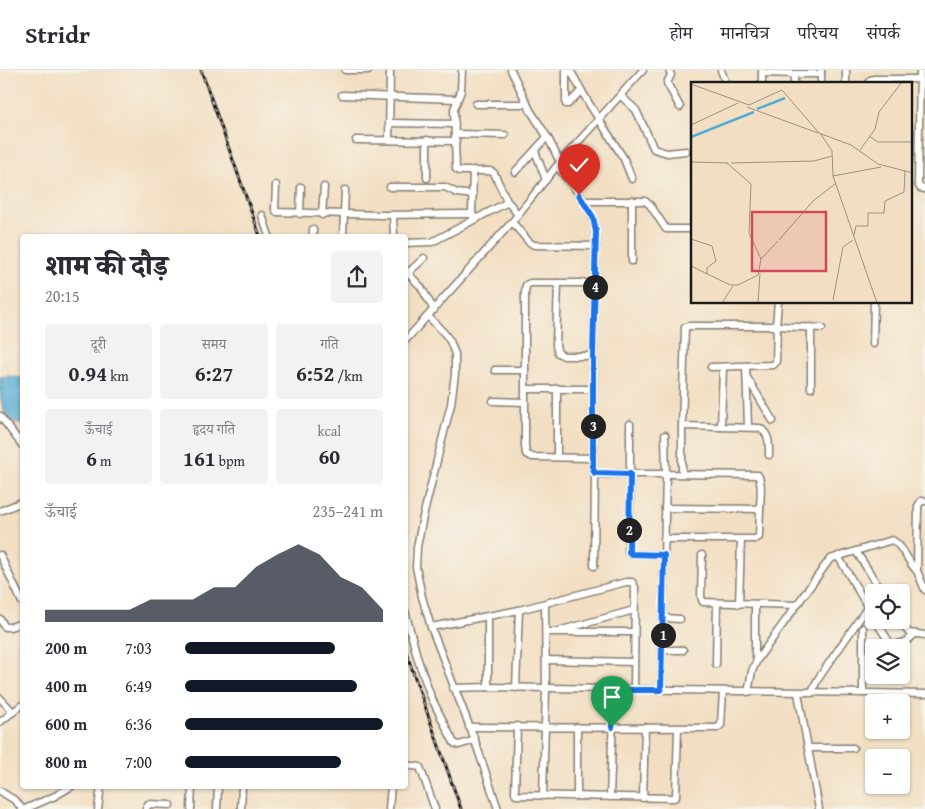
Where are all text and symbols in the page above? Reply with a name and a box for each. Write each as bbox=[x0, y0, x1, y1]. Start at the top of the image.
text: Stridr bbox=[25, 17, 90, 52]
text: होम bbox=[670, 19, 693, 46]
text: मानचित्र bbox=[721, 19, 769, 46]
text: परिचय bbox=[797, 19, 838, 46]
text: संपर्क bbox=[866, 19, 900, 46]
inset map bbox=[691, 82, 912, 304]
pin bbox=[558, 144, 600, 195]
icon: check bbox=[565, 151, 593, 179]
text: शाम की दौड़ bbox=[45, 244, 168, 285]
button: share bbox=[331, 251, 383, 303]
pin: 4 bbox=[582, 274, 608, 300]
text: 4 bbox=[592, 277, 599, 297]
text: 20:15 bbox=[45, 284, 80, 308]
text: दूरी bbox=[91, 334, 106, 354]
text: समय bbox=[202, 334, 226, 354]
text: गति bbox=[320, 334, 338, 354]
text: 0.94 bbox=[69, 358, 107, 389]
text: 6:27 bbox=[195, 358, 233, 389]
text: 6:52 bbox=[296, 358, 335, 389]
text: km bbox=[107, 366, 129, 386]
text: /km bbox=[335, 366, 363, 386]
pin: 3 bbox=[580, 414, 606, 438]
text: 3 bbox=[590, 416, 597, 436]
text: ऊँचाई bbox=[85, 419, 112, 439]
text: हृदय गति bbox=[193, 419, 235, 439]
text: kcal bbox=[317, 421, 341, 441]
text: 60 bbox=[318, 441, 340, 472]
text: 6 bbox=[86, 443, 97, 474]
text: 161 bbox=[183, 443, 216, 474]
text: m bbox=[97, 451, 111, 471]
text: bpm bbox=[216, 451, 245, 471]
text: ऊँचाई bbox=[45, 499, 77, 523]
text: 235–241 m bbox=[313, 499, 383, 523]
pin: 2 bbox=[616, 518, 642, 542]
text: 2 bbox=[626, 520, 633, 540]
map controls bbox=[865, 584, 910, 794]
button: locate bbox=[865, 584, 910, 629]
pin: 1 bbox=[650, 622, 676, 648]
text: 1 bbox=[660, 625, 667, 645]
text: 200 m bbox=[45, 636, 87, 660]
text: 7:03 bbox=[125, 636, 152, 660]
button: layers bbox=[865, 639, 910, 684]
text: 400 m bbox=[45, 674, 87, 698]
text: 6:49 bbox=[125, 674, 152, 698]
pin bbox=[591, 676, 633, 727]
icon: arrive bbox=[598, 683, 626, 711]
button: + bbox=[865, 694, 910, 739]
text: 600 m bbox=[45, 712, 87, 736]
text: 6:36 bbox=[125, 712, 152, 736]
button: − bbox=[865, 749, 910, 794]
text: 800 m bbox=[45, 750, 87, 774]
text: 7:00 bbox=[125, 750, 152, 774]

